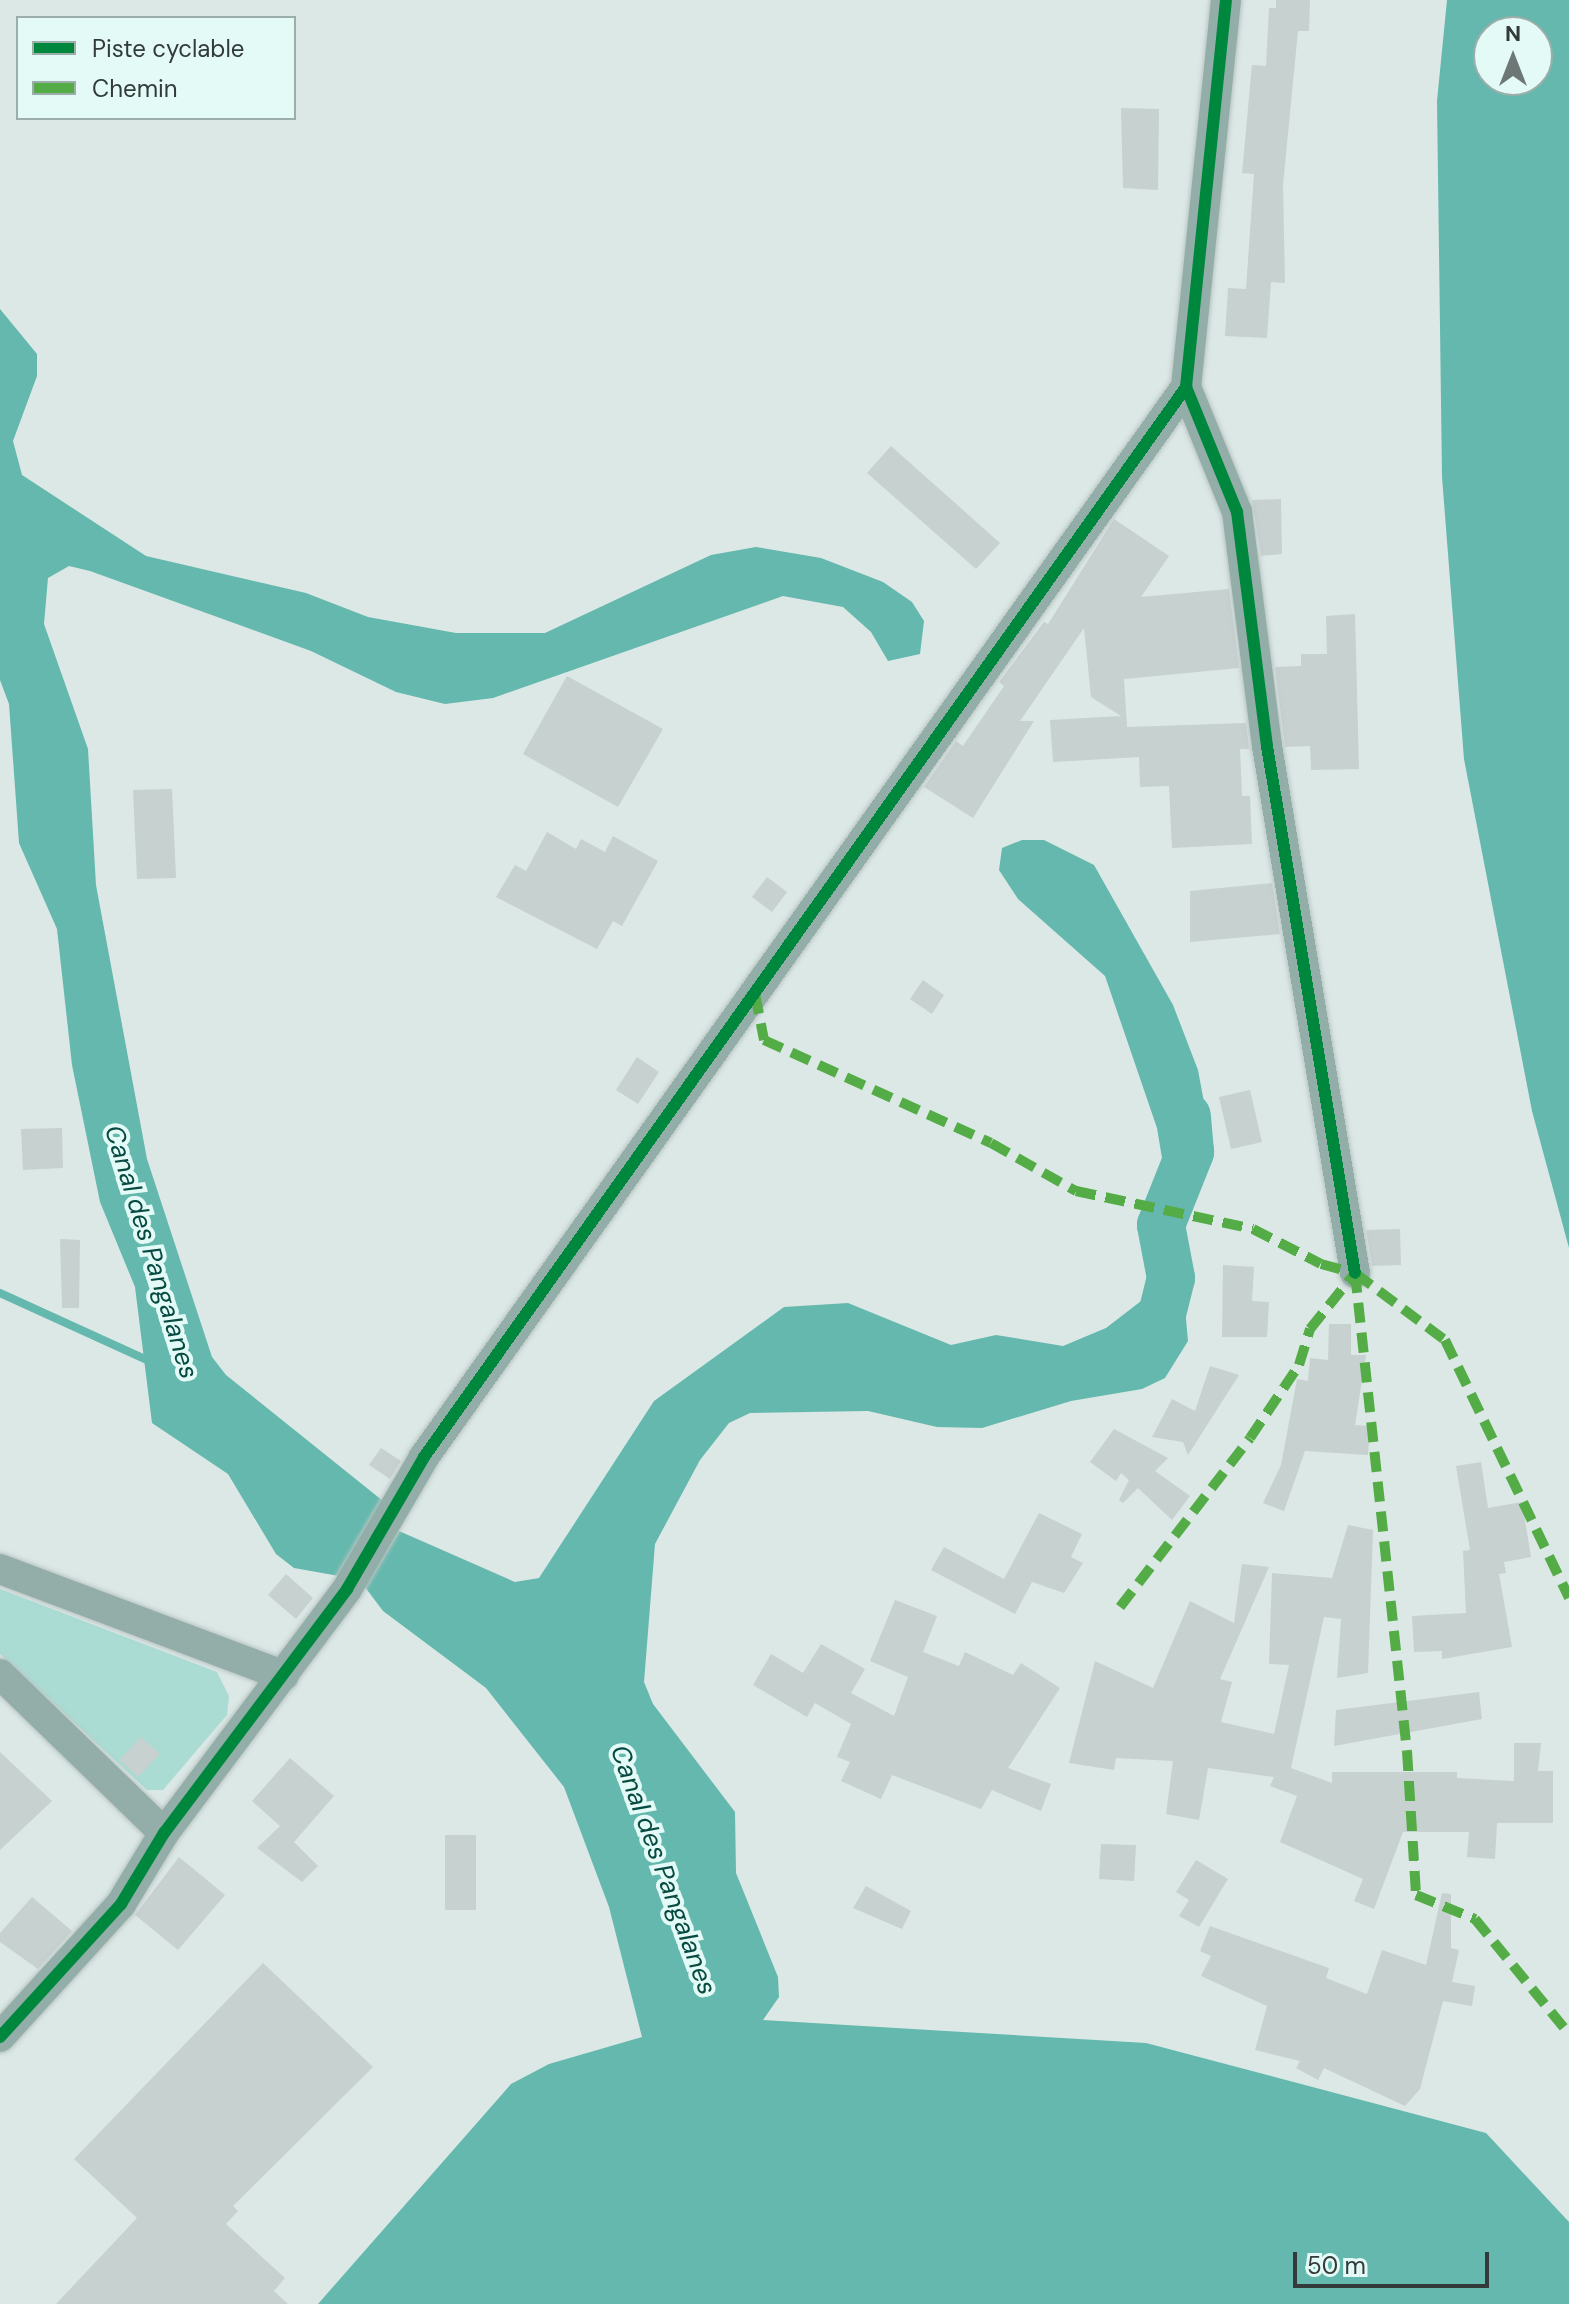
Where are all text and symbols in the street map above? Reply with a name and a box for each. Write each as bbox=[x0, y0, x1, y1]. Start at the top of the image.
legend bbox=[16, 16, 296, 120]
north arrow bbox=[1473, 16, 1553, 96]
text: N bbox=[1505, 19, 1521, 48]
text: Piste cyclable bbox=[92, 33, 244, 64]
text: Chemin bbox=[92, 73, 178, 104]
water label: Canal des Pangalanes bbox=[98, 1122, 204, 1382]
water label: Canal des Pangalanes bbox=[603, 1741, 723, 1999]
scale bar bbox=[1297, 2236, 1493, 2286]
text: 50 m bbox=[1307, 2250, 1366, 2281]

